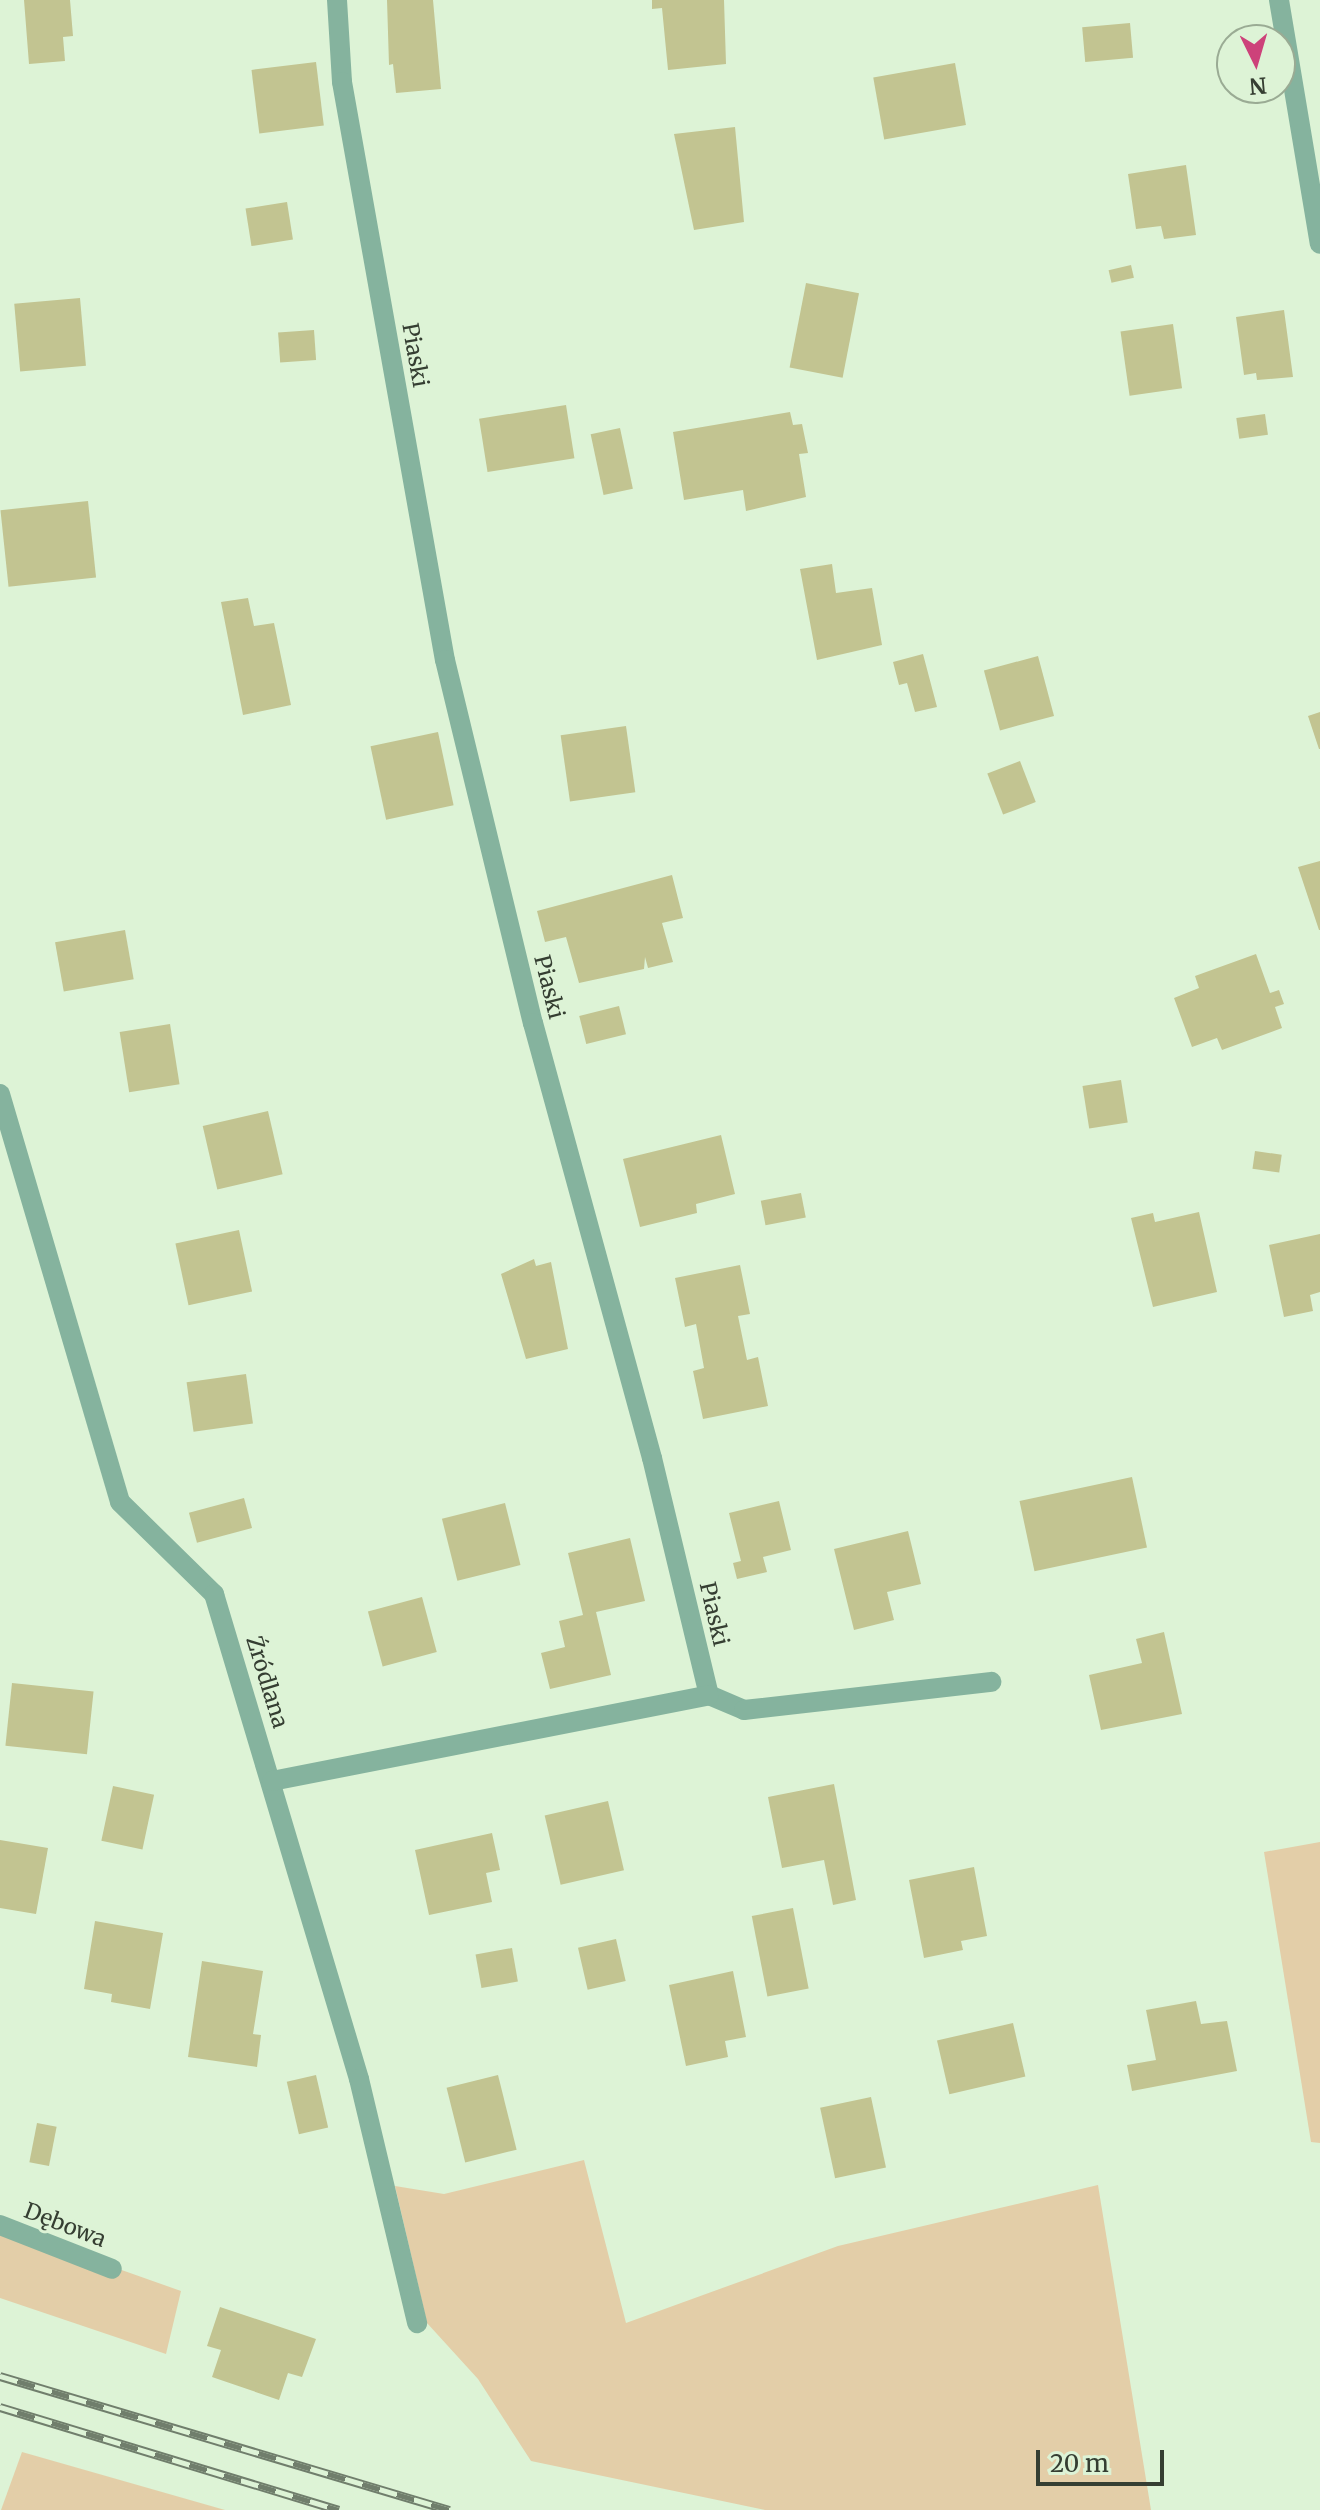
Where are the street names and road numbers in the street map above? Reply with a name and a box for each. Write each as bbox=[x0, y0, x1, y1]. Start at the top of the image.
street label: Piaski bbox=[396, 321, 434, 389]
street label: Piaski bbox=[528, 952, 570, 1022]
street label: Piaski bbox=[694, 1579, 734, 1649]
street label: Źródlana bbox=[240, 1633, 294, 1731]
street label: Dębowa bbox=[20, 2197, 110, 2253]

